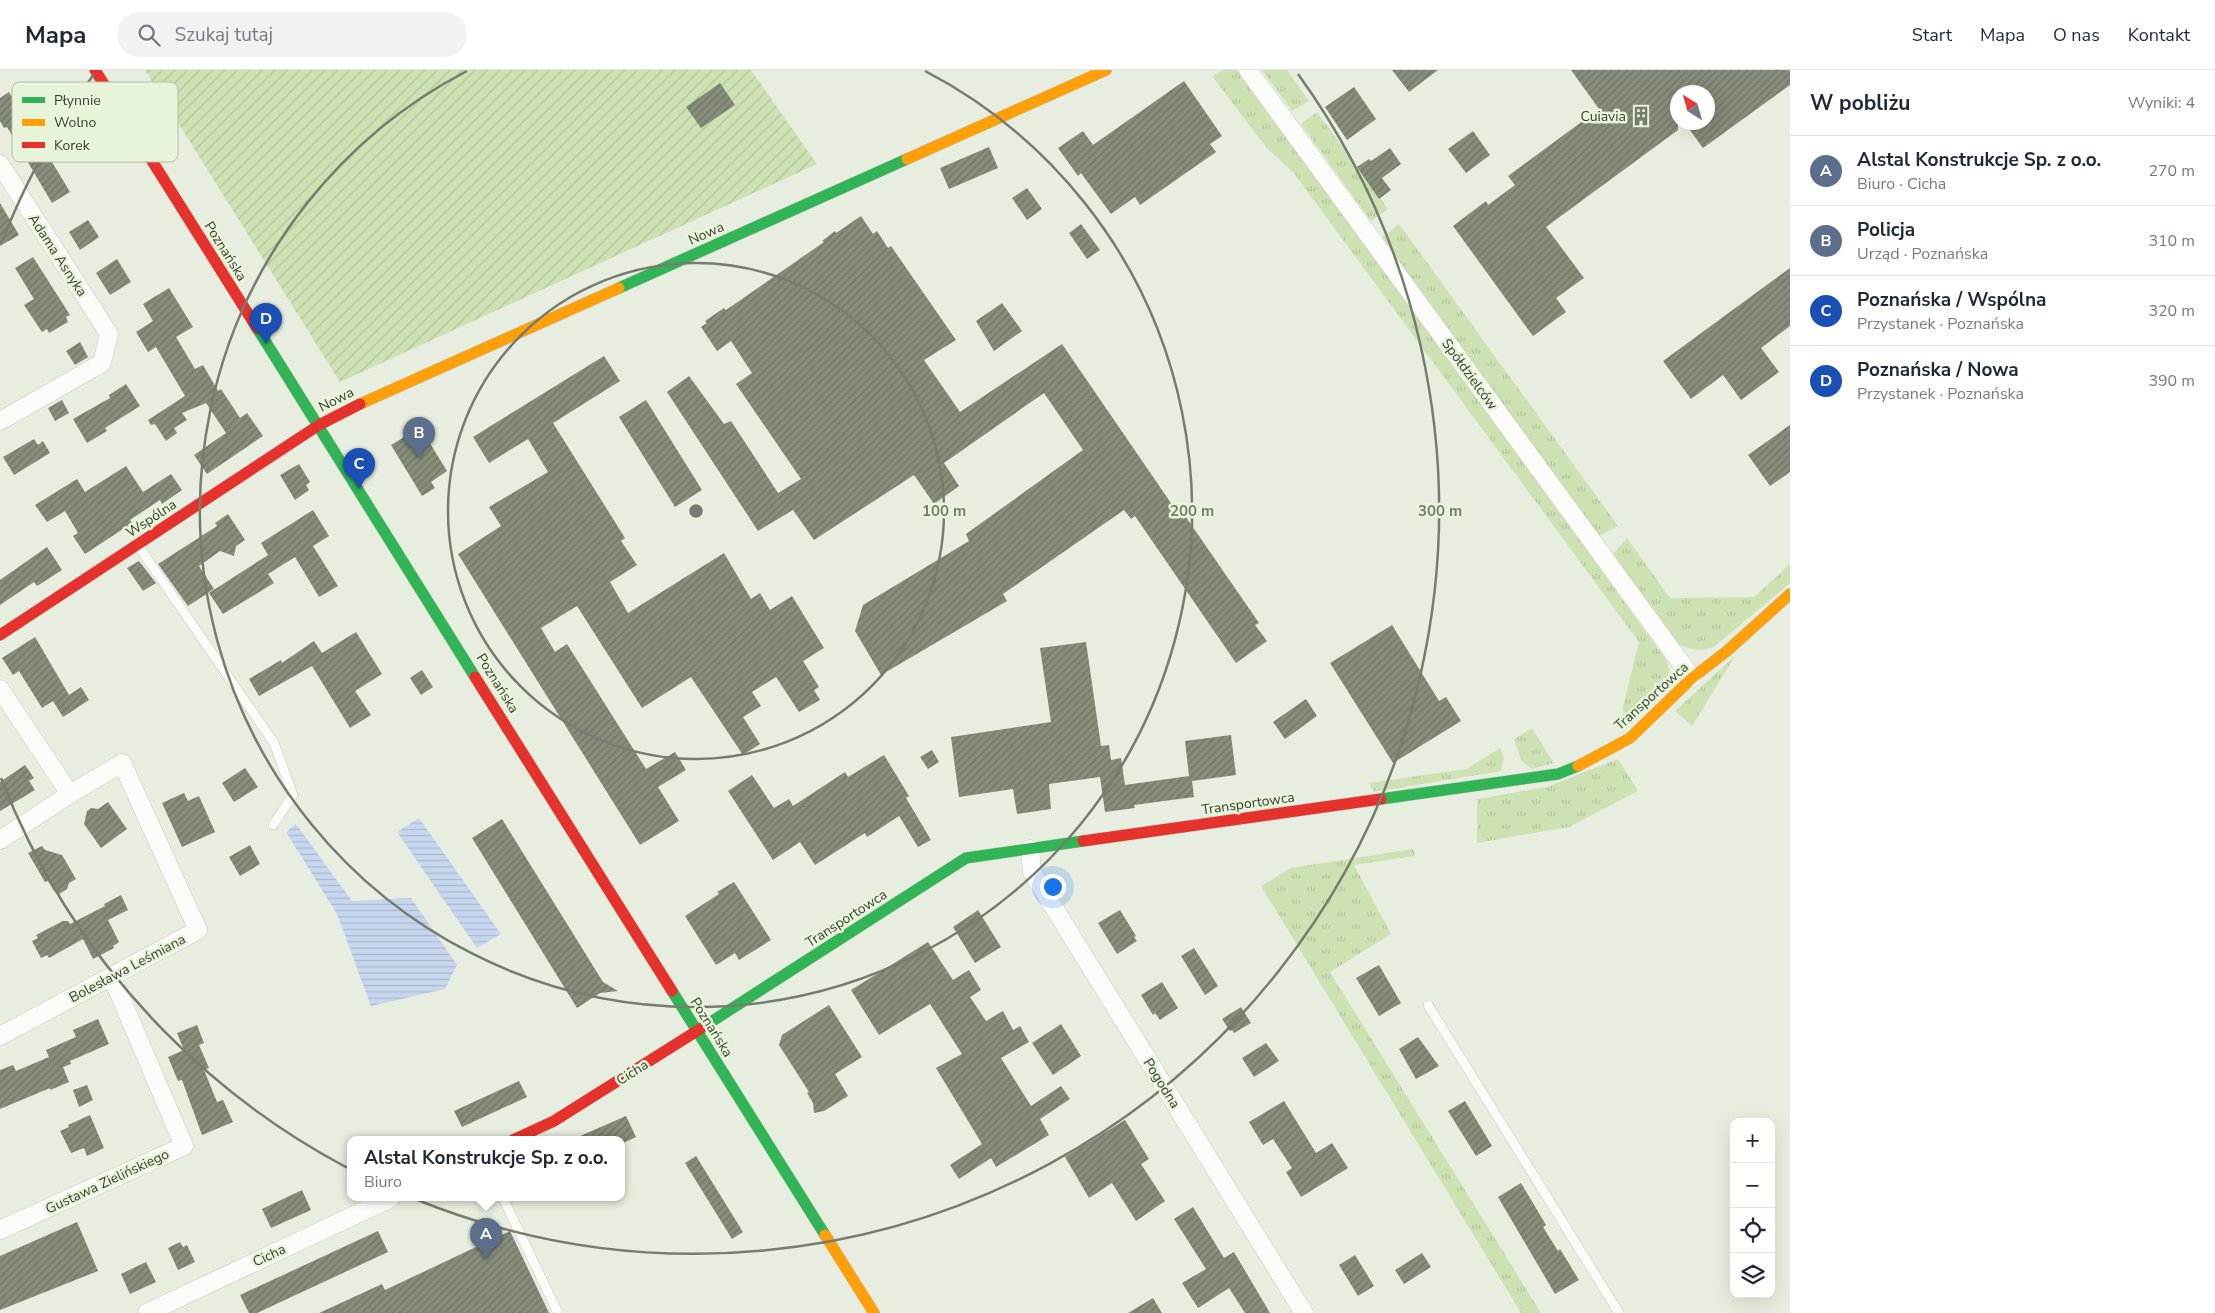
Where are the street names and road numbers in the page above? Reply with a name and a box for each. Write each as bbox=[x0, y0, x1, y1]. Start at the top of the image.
street label: Adama Asnyka bbox=[24, 210, 91, 300]
street label: Nowa bbox=[685, 217, 727, 250]
street label: Poznańska bbox=[200, 218, 251, 285]
street label: Spółdzielców bbox=[1437, 335, 1502, 414]
street label: Nowa bbox=[315, 383, 357, 416]
street label: Wspólna bbox=[122, 495, 180, 542]
street label: Poznańska bbox=[472, 650, 523, 717]
street label: Transportowca bbox=[1610, 658, 1693, 735]
street label: Transportowca bbox=[1200, 788, 1296, 819]
street label: Transportowca bbox=[802, 885, 891, 952]
street label: Bolesława Leśmiana bbox=[66, 930, 189, 1007]
street label: Poznańska bbox=[686, 994, 737, 1061]
street label: Cicha bbox=[613, 1055, 652, 1090]
street label: Pogodna bbox=[1139, 1055, 1184, 1112]
street label: Gustawa Zielińskiego bbox=[42, 1144, 172, 1218]
street label: Cicha bbox=[250, 1240, 289, 1271]

